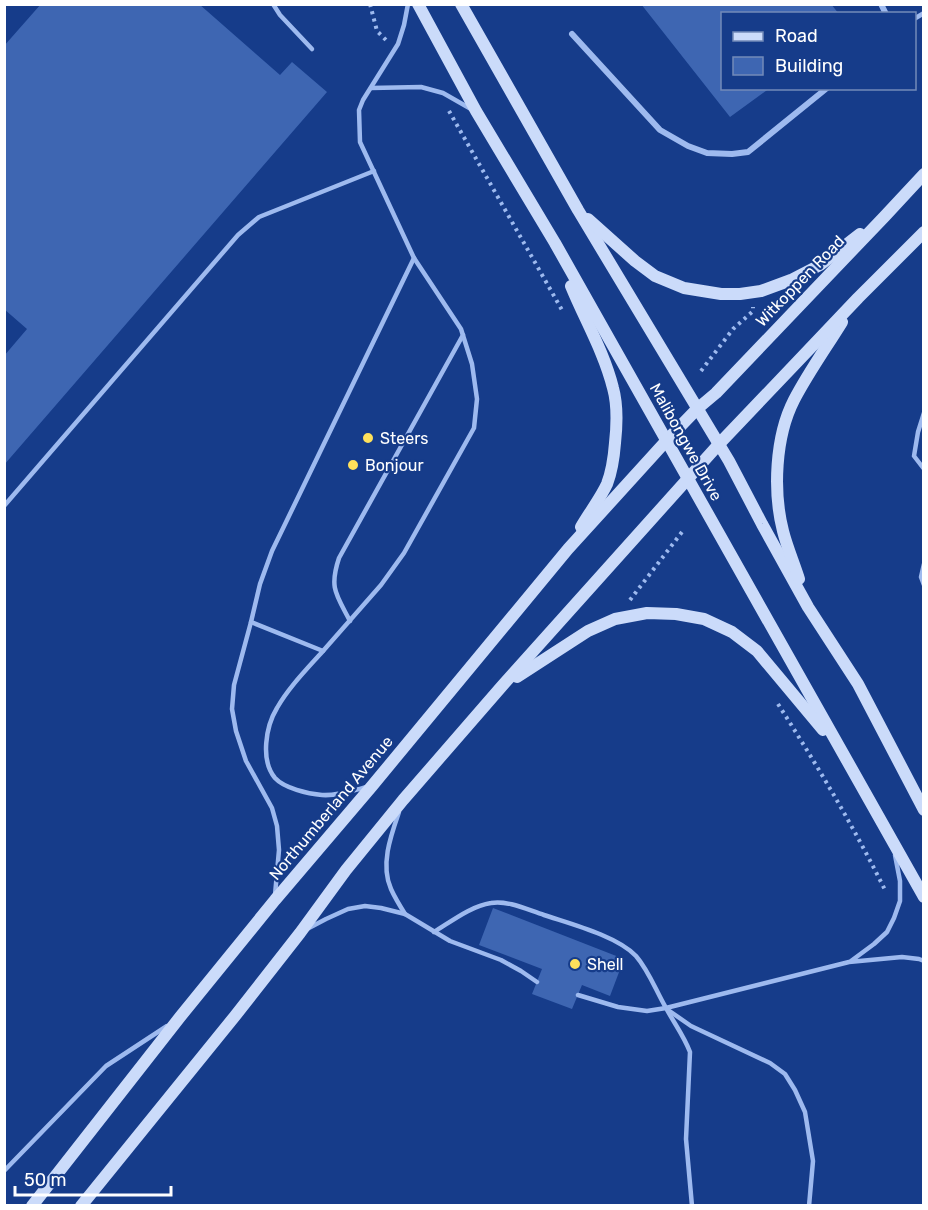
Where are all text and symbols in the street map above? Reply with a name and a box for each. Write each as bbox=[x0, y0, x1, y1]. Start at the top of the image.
legend bbox=[721, 12, 916, 90]
text: Road bbox=[775, 25, 818, 47]
text: Building bbox=[775, 55, 843, 77]
street label: Witkoppen Road bbox=[752, 231, 848, 331]
street label: Malibongwe Drive bbox=[646, 380, 726, 504]
place label: Steers bbox=[380, 429, 428, 448]
marker: Steers bbox=[361, 431, 375, 445]
place label: Bonjour bbox=[365, 456, 424, 475]
marker: Bonjour bbox=[346, 458, 360, 472]
street label: Northumberland Avenue bbox=[265, 732, 397, 884]
place label: Shell bbox=[587, 955, 623, 974]
marker: Shell bbox=[568, 957, 582, 971]
scale bar bbox=[15, 1159, 171, 1197]
text: 50 m bbox=[24, 1169, 67, 1191]

